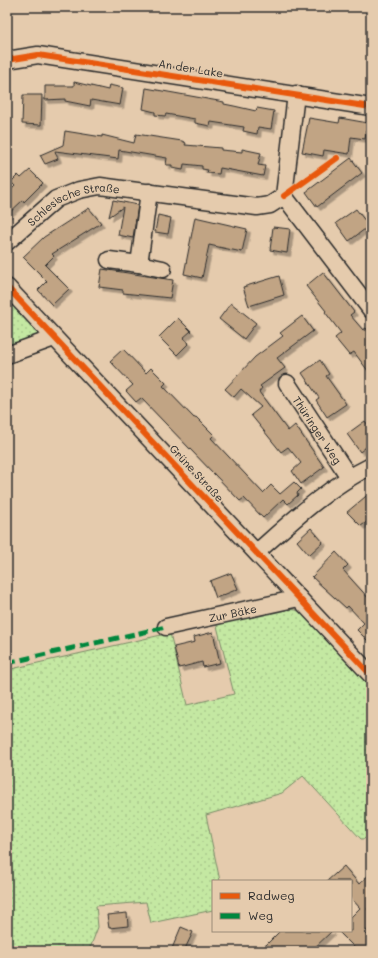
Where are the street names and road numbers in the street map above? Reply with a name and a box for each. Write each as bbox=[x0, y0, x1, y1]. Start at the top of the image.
street label: An der Lake bbox=[158, 55, 225, 81]
street label: Schlesische Straße bbox=[24, 178, 121, 229]
street label: Thüringer Weg bbox=[290, 393, 346, 467]
street label: Grüne Straße bbox=[167, 441, 228, 505]
street label: Zur Bäke bbox=[207, 600, 258, 625]

